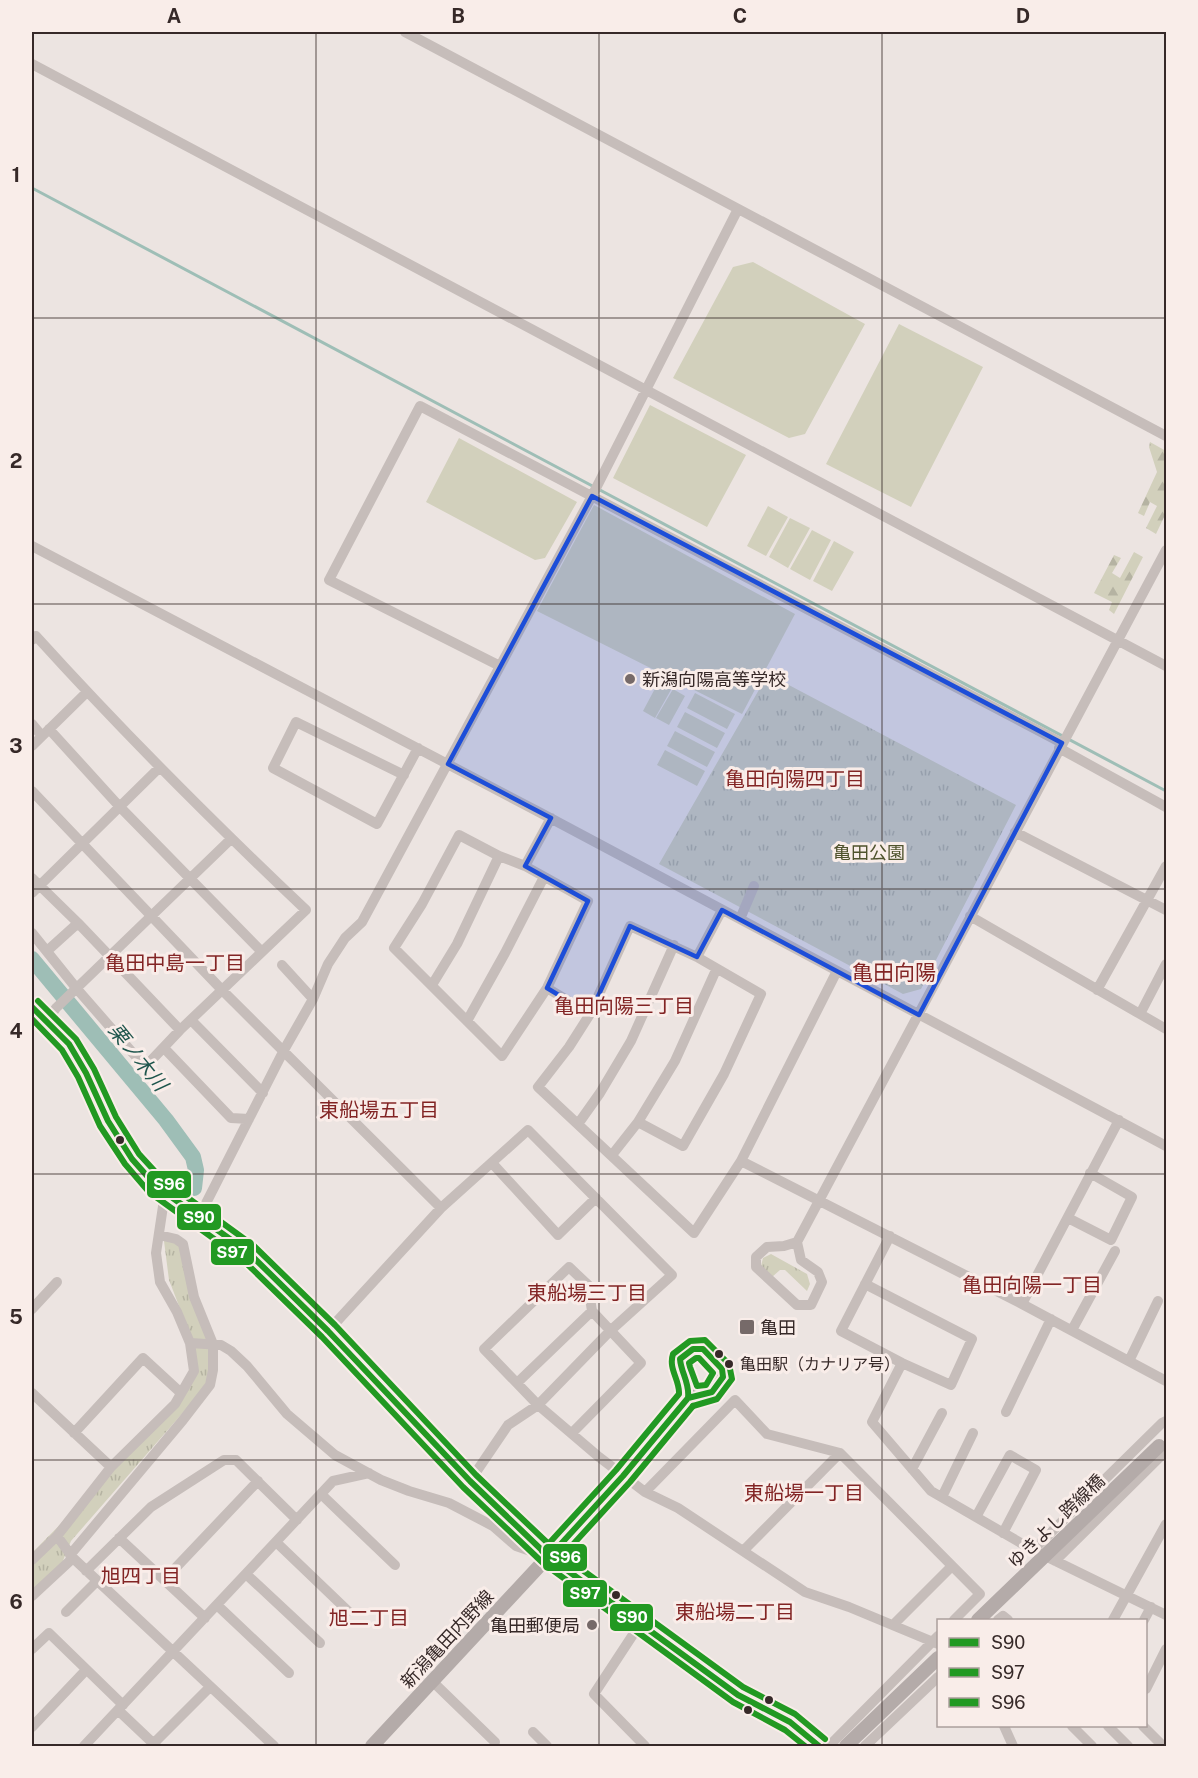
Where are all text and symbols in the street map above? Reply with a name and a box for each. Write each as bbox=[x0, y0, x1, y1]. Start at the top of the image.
text: A bbox=[167, 4, 181, 28]
text: B bbox=[451, 4, 465, 28]
text: C bbox=[733, 4, 747, 28]
text: D bbox=[1016, 4, 1030, 28]
text: 1 bbox=[12, 163, 20, 187]
text: 2 bbox=[10, 449, 22, 473]
place label: 新潟向陽高等学校 bbox=[642, 669, 786, 690]
marker: 新潟向陽高等学校 bbox=[623, 672, 637, 686]
text: 3 bbox=[9, 734, 23, 758]
district label: 亀田向陽四丁目 bbox=[725, 767, 865, 791]
park label: 亀田公園 bbox=[833, 842, 905, 863]
district label: 亀田中島一丁目 bbox=[105, 951, 245, 975]
district label: 亀田向陽 bbox=[852, 960, 936, 985]
district label: 亀田向陽三丁目 bbox=[554, 994, 694, 1018]
water label: 栗ノ木川 bbox=[104, 1018, 174, 1097]
text: 4 bbox=[9, 1019, 23, 1043]
district label: 東船場五丁目 bbox=[319, 1098, 439, 1122]
unlabelled marker bbox=[114, 1134, 126, 1146]
line badge: S96 bbox=[146, 1170, 192, 1199]
text: S96 bbox=[153, 1175, 185, 1194]
line badge: S90 bbox=[176, 1203, 222, 1231]
text: S90 bbox=[183, 1208, 215, 1227]
line badge: S97 bbox=[210, 1238, 255, 1266]
text: S97 bbox=[216, 1243, 248, 1262]
district label: 亀田向陽一丁目 bbox=[962, 1273, 1102, 1297]
district label: 東船場三丁目 bbox=[527, 1281, 647, 1305]
text: 5 bbox=[9, 1305, 23, 1329]
place label: 亀田 bbox=[760, 1317, 796, 1338]
marker: 亀田 bbox=[738, 1318, 756, 1336]
unlabelled marker bbox=[713, 1348, 725, 1360]
place label: 亀田駅（カナリア号） bbox=[740, 1355, 900, 1374]
marker: 亀田駅（カナリア号） bbox=[723, 1358, 735, 1370]
street label: ゆきよし跨線橋 bbox=[1003, 1470, 1109, 1572]
district label: 東船場一丁目 bbox=[744, 1481, 864, 1505]
line badge: S96 bbox=[542, 1543, 588, 1572]
text: S96 bbox=[549, 1548, 581, 1567]
district label: 旭四丁目 bbox=[101, 1564, 181, 1588]
line badge: S97 bbox=[562, 1579, 608, 1608]
text: S97 bbox=[569, 1584, 601, 1603]
street label: 新潟亀田内野線 bbox=[396, 1586, 498, 1692]
unlabelled marker bbox=[610, 1589, 622, 1601]
text: 6 bbox=[9, 1590, 23, 1614]
district label: 東船場二丁目 bbox=[675, 1600, 795, 1624]
line badge: S90 bbox=[609, 1603, 654, 1632]
district label: 旭二丁目 bbox=[329, 1606, 409, 1630]
text: S90 bbox=[616, 1608, 648, 1627]
place label: 亀田郵便局 bbox=[490, 1615, 580, 1636]
marker: 亀田郵便局 bbox=[585, 1618, 599, 1632]
legend bbox=[937, 1619, 1147, 1727]
text: S90 bbox=[991, 1632, 1025, 1653]
text: S97 bbox=[991, 1662, 1025, 1683]
text: S96 bbox=[991, 1692, 1025, 1713]
unlabelled marker bbox=[763, 1694, 775, 1706]
unlabelled marker bbox=[742, 1704, 754, 1716]

